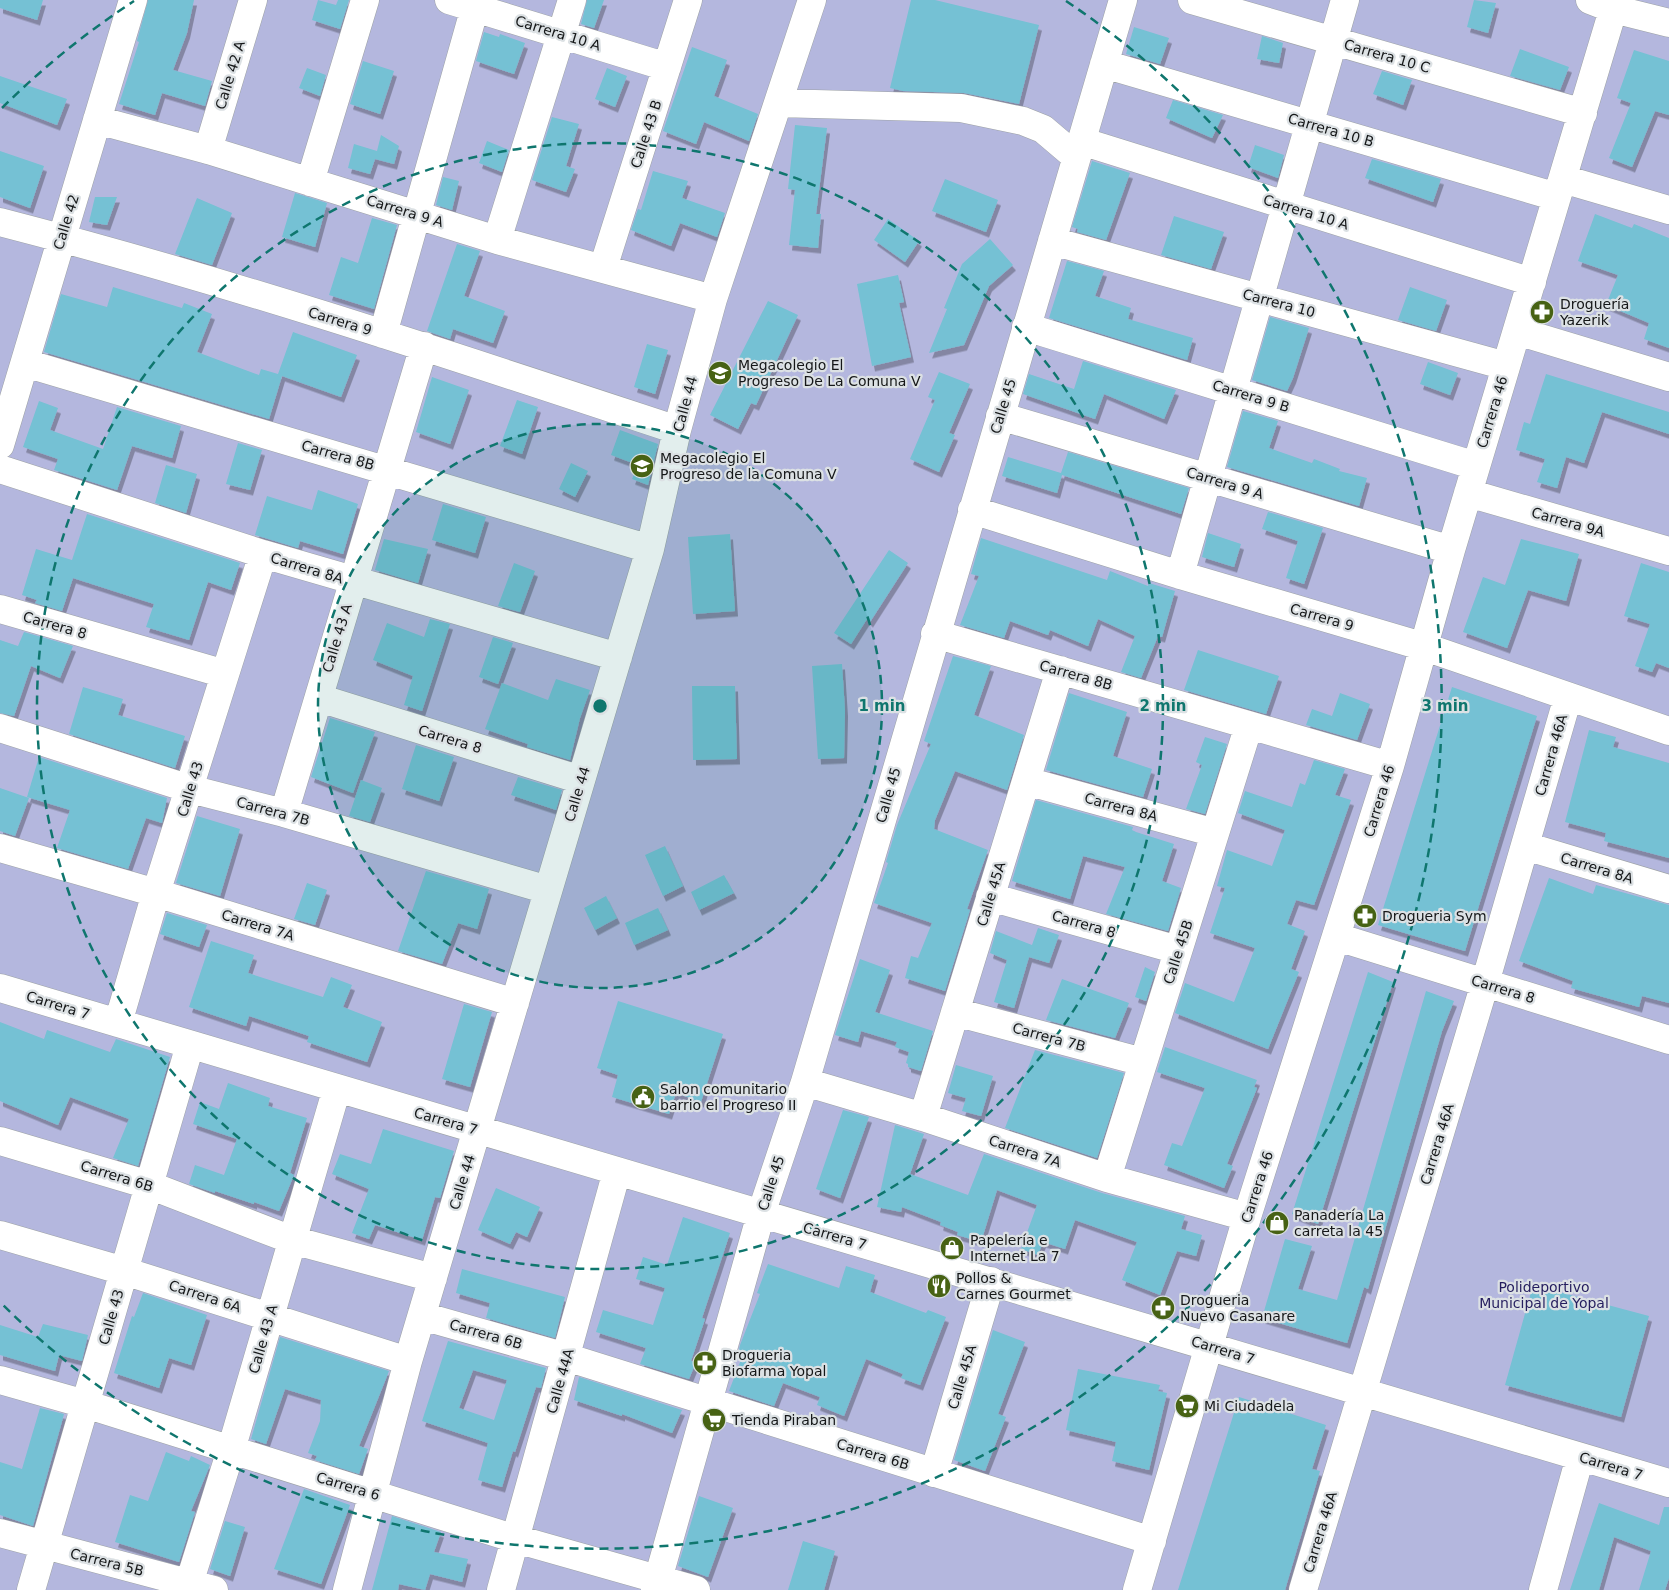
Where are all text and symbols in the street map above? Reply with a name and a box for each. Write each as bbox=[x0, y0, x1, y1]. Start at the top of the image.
street label: Carrera 10 A bbox=[513, 12, 603, 54]
street label: Carrera 10 C bbox=[1342, 36, 1432, 76]
street label: Calle 42 A bbox=[212, 38, 248, 111]
street label: Calle 43 B bbox=[627, 98, 665, 170]
street label: Carrera 10 B bbox=[1286, 110, 1376, 150]
street label: Carrera 10 A bbox=[1261, 191, 1351, 233]
street label: Calle 42 bbox=[50, 192, 82, 252]
street label: Carrera 9 A bbox=[365, 192, 446, 230]
street label: Carrera 10 bbox=[1241, 286, 1317, 320]
place label: Droguería Yazerik bbox=[1559, 296, 1629, 328]
pharmacy icon: Droguería Yazerik bbox=[1529, 299, 1555, 325]
street label: Carrera 9 bbox=[306, 304, 374, 338]
place label: Megacolegio El Progreso De La Comuna V bbox=[738, 357, 921, 389]
school or university icon: Megacolegio El Progreso De La Comuna V bbox=[707, 360, 733, 386]
street label: Calle 44 bbox=[670, 374, 700, 434]
street label: Carrera 46 bbox=[1473, 374, 1511, 450]
street label: Calle 45 bbox=[987, 376, 1019, 436]
street label: Carrera 9 B bbox=[1211, 377, 1291, 415]
street label: Carrera 8B bbox=[300, 437, 376, 473]
place label: Megacolegio El Progreso de la Comuna V bbox=[660, 450, 837, 482]
school or university icon: Megacolegio El Progreso de la Comuna V bbox=[629, 453, 655, 479]
street label: Carrera 9 A bbox=[1185, 464, 1266, 502]
street label: Carrera 9A bbox=[1530, 504, 1607, 540]
street label: Carrera 8A bbox=[269, 549, 346, 587]
street label: Carrera 9 bbox=[1288, 600, 1356, 634]
street label: Calle 43 A bbox=[319, 601, 355, 674]
street label: Carrera 8 bbox=[21, 608, 89, 642]
street label: Carrera 8B bbox=[1038, 657, 1114, 693]
centre of rings bbox=[591, 697, 609, 715]
text: 1 min bbox=[858, 697, 906, 715]
text: 2 min bbox=[1139, 697, 1187, 715]
text: 3 min bbox=[1421, 697, 1469, 715]
street label: Carrera 46A bbox=[1532, 712, 1570, 798]
street label: Carrera 8 bbox=[416, 722, 484, 756]
street label: Calle 43 bbox=[174, 759, 206, 819]
street label: Carrera 46 bbox=[1360, 763, 1398, 839]
street label: Calle 44 bbox=[561, 764, 593, 824]
street label: Calle 45 bbox=[872, 765, 904, 825]
street label: Carrera 8A bbox=[1083, 790, 1160, 825]
street label: Carrera 7B bbox=[235, 794, 311, 828]
street label: Carrera 8A bbox=[1559, 849, 1636, 887]
street label: Calle 45A bbox=[974, 859, 1009, 928]
pharmacy icon: Drogueria Sym bbox=[1352, 903, 1378, 929]
street label: Carrera 7A bbox=[220, 906, 297, 944]
street label: Carrera 8 bbox=[1050, 907, 1118, 941]
place label: Drogueria Sym bbox=[1382, 908, 1487, 924]
street label: Calle 45B bbox=[1160, 918, 1196, 986]
street label: Carrera 8 bbox=[1469, 972, 1537, 1006]
street label: Carrera 7 bbox=[24, 988, 92, 1022]
street label: Carrera 7B bbox=[1011, 1020, 1087, 1054]
place label: Salon comunitario barrio el Progreso II bbox=[660, 1081, 796, 1113]
public building icon: Salon comunitario barrio el Progreso II bbox=[630, 1084, 656, 1110]
street label: Carrera 46A bbox=[1417, 1101, 1457, 1187]
street label: Carrera 7 bbox=[412, 1104, 480, 1138]
street label: Carrera 7A bbox=[987, 1132, 1064, 1170]
street label: Carrera 46 bbox=[1238, 1149, 1276, 1225]
street label: Calle 44 bbox=[446, 1152, 478, 1212]
street label: Calle 45 bbox=[755, 1153, 787, 1213]
street label: Carrera 6B bbox=[79, 1157, 155, 1195]
place label: Panadería La carreta la 45 bbox=[1294, 1207, 1384, 1239]
shop icon: Panadería La carreta la 45 bbox=[1264, 1210, 1290, 1236]
street label: Carrera 7 bbox=[801, 1219, 869, 1253]
place label: Papelería e Internet La 7 bbox=[970, 1232, 1060, 1264]
shop icon: Papelería e Internet La 7 bbox=[939, 1235, 965, 1261]
place label: Pollos & Carnes Gourmet bbox=[956, 1270, 1071, 1302]
restaurant icon: Pollos & Carnes Gourmet bbox=[926, 1273, 952, 1299]
street label: Carrera 6A bbox=[167, 1277, 244, 1315]
park label: Polideportivo Municipal de Yopal bbox=[1479, 1279, 1609, 1311]
street label: Calle 43 bbox=[95, 1287, 127, 1347]
place label: Drogueria Nuevo Casanare bbox=[1180, 1292, 1295, 1324]
pharmacy icon: Drogueria Nuevo Casanare bbox=[1150, 1295, 1176, 1321]
street label: Calle 43 A bbox=[246, 1302, 281, 1375]
street label: Carrera 6B bbox=[448, 1316, 524, 1352]
street label: Carrera 7 bbox=[1189, 1333, 1257, 1367]
street label: Calle 45A bbox=[945, 1342, 980, 1411]
street label: Calle 44A bbox=[543, 1346, 577, 1415]
place label: Drogueria Biofarma Yopal bbox=[722, 1347, 826, 1379]
pharmacy icon: Drogueria Biofarma Yopal bbox=[692, 1350, 718, 1376]
supermarket icon: Mi Ciudadela bbox=[1174, 1393, 1200, 1419]
place label: Mi Ciudadela bbox=[1204, 1398, 1294, 1414]
supermarket icon: Tienda Piraban bbox=[701, 1407, 727, 1433]
place label: Tienda Piraban bbox=[731, 1412, 836, 1428]
street label: Carrera 6B bbox=[835, 1435, 911, 1473]
street label: Carrera 7 bbox=[1577, 1449, 1645, 1483]
street label: Carrera 6 bbox=[314, 1469, 382, 1503]
street label: Carrera 46A bbox=[1300, 1489, 1340, 1575]
street label: Carrera 5B bbox=[69, 1545, 145, 1579]

